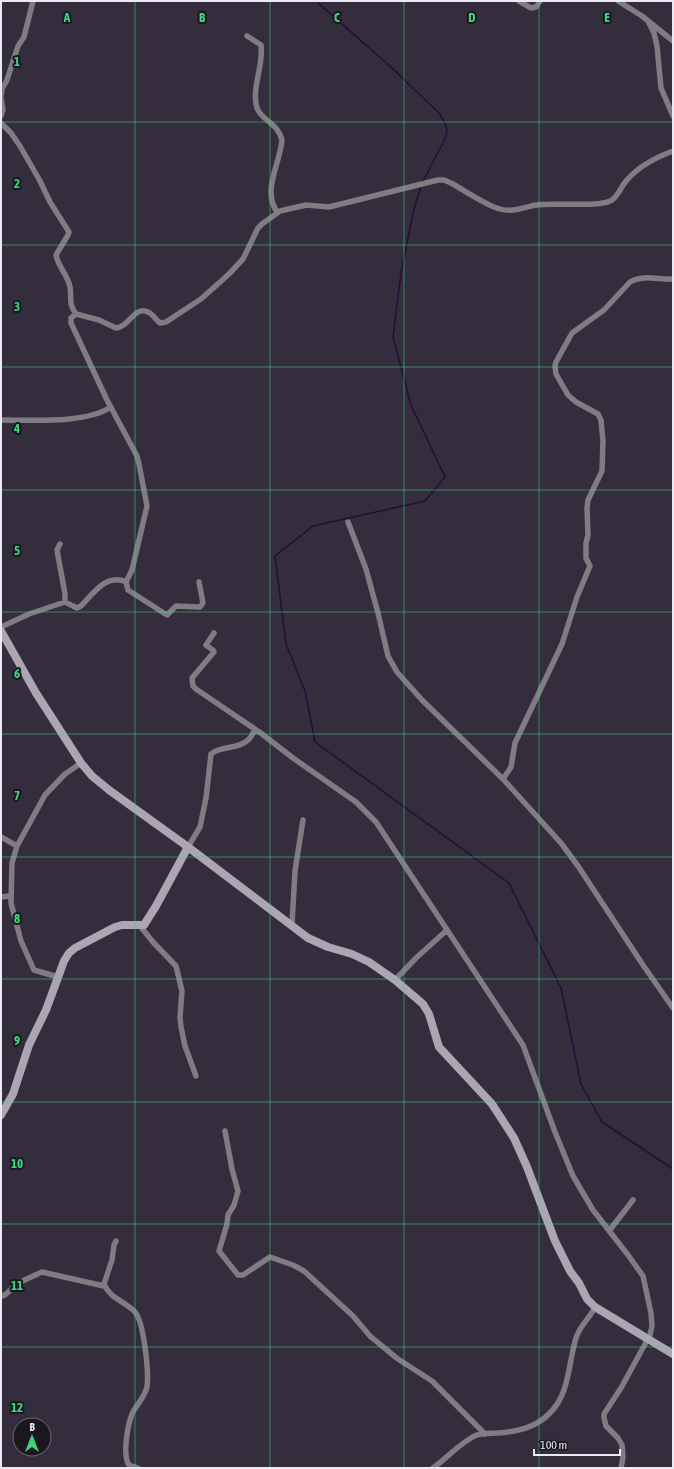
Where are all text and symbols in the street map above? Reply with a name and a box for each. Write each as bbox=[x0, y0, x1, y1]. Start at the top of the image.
text: A bbox=[63, 10, 71, 25]
text: B bbox=[199, 10, 206, 25]
text: C bbox=[334, 10, 340, 25]
text: D bbox=[468, 10, 476, 25]
text: E bbox=[604, 10, 610, 25]
text: 1 bbox=[14, 54, 20, 69]
text: 2 bbox=[14, 176, 20, 191]
text: 3 bbox=[14, 299, 20, 314]
text: 4 bbox=[13, 421, 20, 436]
text: 5 bbox=[14, 543, 20, 558]
text: 6 bbox=[14, 666, 20, 681]
text: 7 bbox=[14, 788, 20, 803]
text: 8 bbox=[14, 911, 20, 926]
text: 9 bbox=[14, 1033, 20, 1048]
text: 10 bbox=[11, 1156, 23, 1171]
text: 11 bbox=[11, 1278, 23, 1293]
text: 12 bbox=[11, 1400, 23, 1415]
north arrow bbox=[12, 1417, 52, 1457]
text: B bbox=[29, 1421, 35, 1433]
scale bar bbox=[534, 1431, 620, 1457]
text: 100 m bbox=[540, 1438, 567, 1452]

